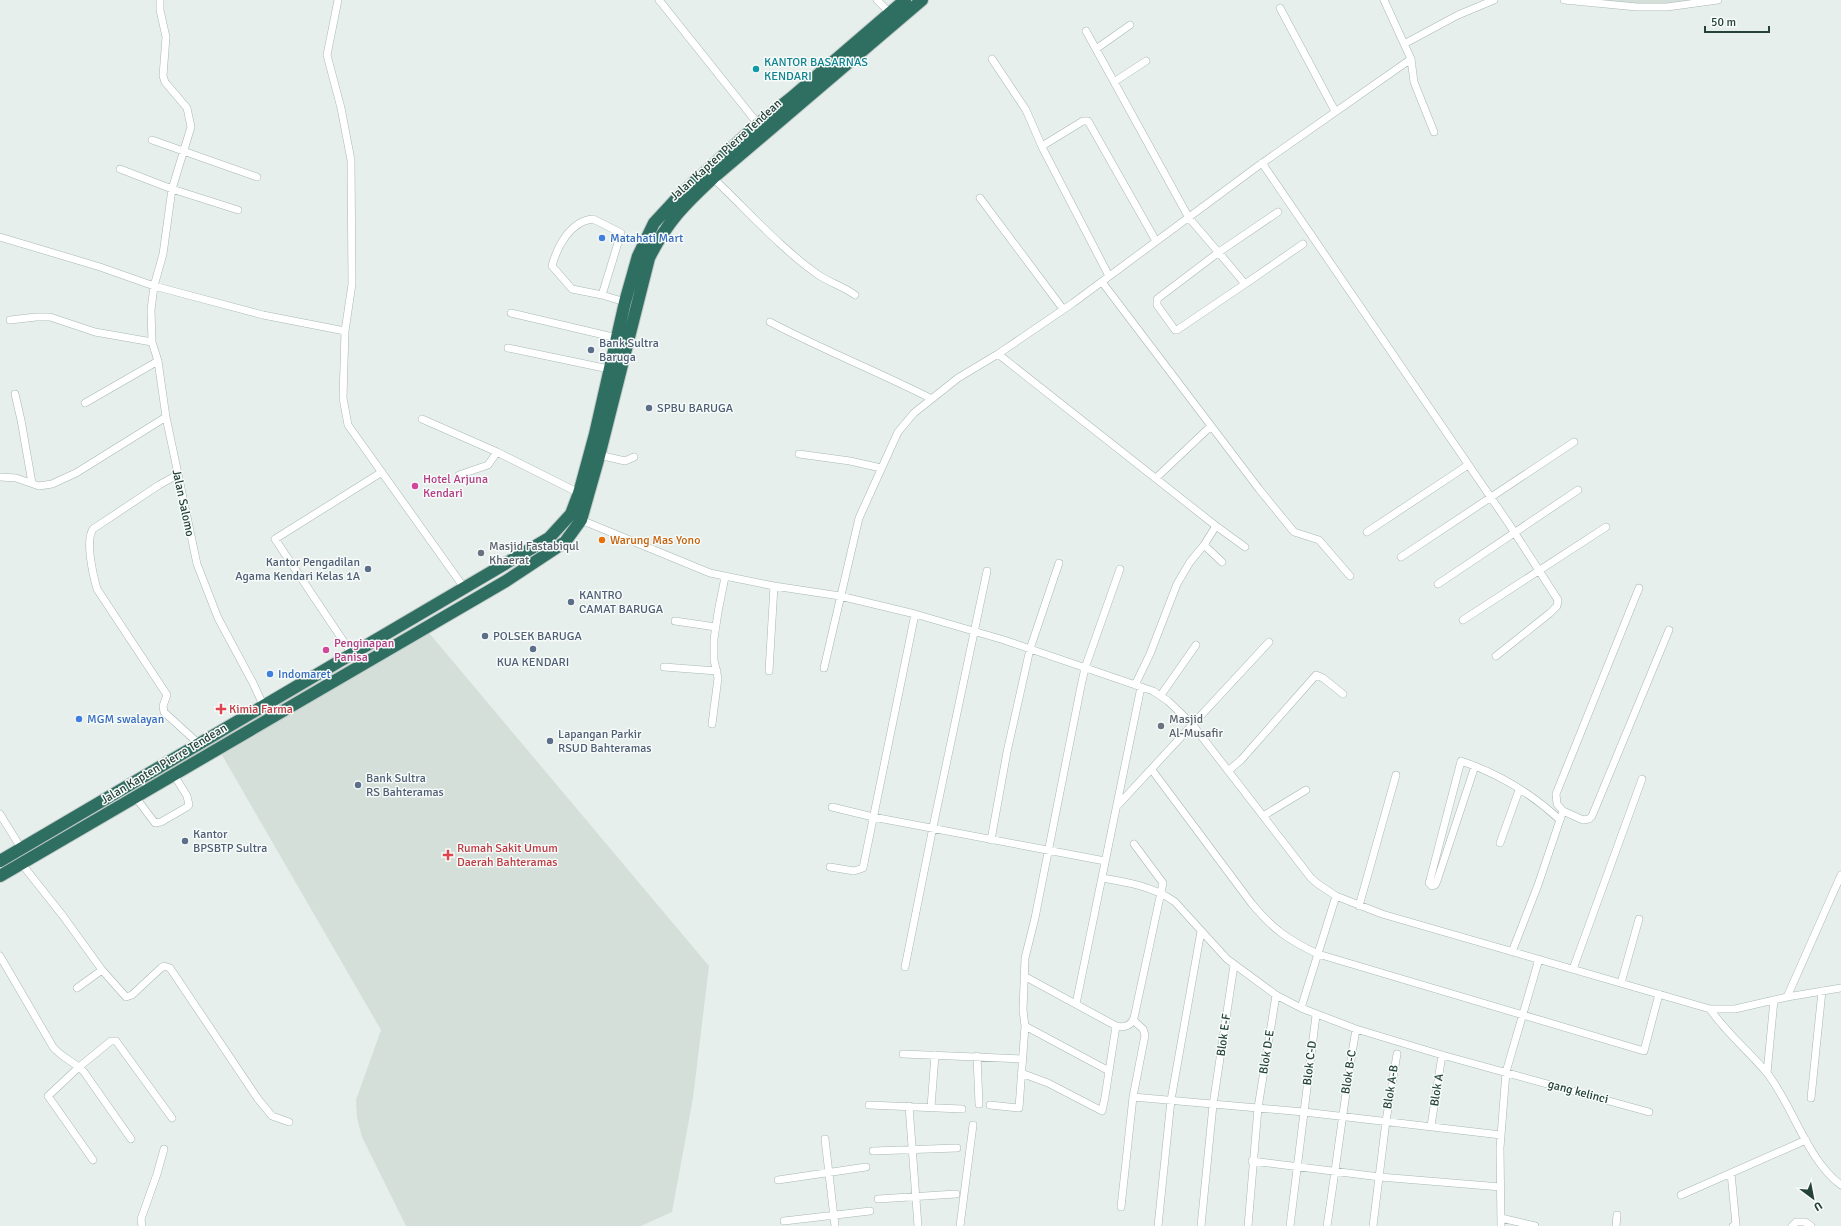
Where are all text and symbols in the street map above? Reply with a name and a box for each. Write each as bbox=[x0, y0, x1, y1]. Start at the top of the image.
scale bar bbox=[1705, 8, 1769, 34]
text: 50 m bbox=[1711, 15, 1736, 30]
place label: KANTOR BASARNAS KENDARI bbox=[764, 55, 868, 84]
marker: KANTOR BASARNAS KENDARI bbox=[751, 64, 761, 74]
street label: Jalan Kapten Pierre Tendean bbox=[667, 96, 785, 204]
place label: Matahati Mart bbox=[610, 231, 683, 246]
marker: Matahati Mart bbox=[597, 233, 607, 243]
place label: Bank Sultra Baruga bbox=[599, 336, 659, 365]
marker: Bank Sultra Baruga bbox=[586, 345, 596, 355]
place label: SPBU BARUGA bbox=[657, 401, 734, 416]
marker: SPBU BARUGA bbox=[644, 403, 654, 413]
street label: Jalan Salomo bbox=[169, 468, 197, 538]
place label: Hotel Arjuna Kendari bbox=[423, 472, 488, 501]
marker: Hotel Arjuna Kendari bbox=[410, 481, 420, 491]
place label: Warung Mas Yono bbox=[610, 533, 700, 548]
marker: Warung Mas Yono bbox=[597, 535, 607, 545]
place label: Masjid Fastabiqul Khaerat bbox=[489, 539, 580, 568]
marker: Masjid Fastabiqul Khaerat bbox=[476, 548, 486, 558]
place label: Kantor Pengadilan Agama Kendari Kelas 1A bbox=[235, 555, 361, 584]
marker: Kantor Pengadilan Agama Kendari Kelas 1A bbox=[363, 564, 373, 574]
place label: KANTRO CAMAT BARUGA bbox=[579, 588, 664, 617]
marker: KANTRO CAMAT BARUGA bbox=[566, 597, 576, 607]
place label: POLSEK BARUGA bbox=[493, 629, 582, 644]
marker: POLSEK BARUGA bbox=[480, 631, 490, 641]
place label: Penginapan Panisa bbox=[334, 636, 394, 665]
marker: KUA KENDARI bbox=[528, 644, 538, 654]
marker: Penginapan Panisa bbox=[321, 645, 331, 655]
place label: KUA KENDARI bbox=[497, 655, 569, 670]
place label: Indomaret bbox=[278, 667, 331, 682]
marker: Indomaret bbox=[265, 669, 275, 679]
place label: Kimia Farma bbox=[229, 702, 293, 717]
marker: Kimia Farma bbox=[216, 704, 226, 714]
place label: MGM swalayan bbox=[87, 712, 164, 727]
place label: Masjid Al-Musafir bbox=[1169, 712, 1223, 741]
marker: MGM swalayan bbox=[74, 714, 84, 724]
street label: Jalan Kapten Pierre Tendean bbox=[98, 720, 230, 808]
marker: Masjid Al-Musafir bbox=[1156, 721, 1166, 731]
place label: Lapangan Parkir RSUD Bahteramas bbox=[558, 727, 652, 756]
marker: Lapangan Parkir RSUD Bahteramas bbox=[545, 736, 555, 746]
place label: Bank Sultra RS Bahteramas bbox=[366, 771, 444, 800]
marker: Bank Sultra RS Bahteramas bbox=[353, 780, 363, 790]
place label: Kantor BPSBTP Sultra bbox=[193, 827, 267, 856]
marker: Kantor BPSBTP Sultra bbox=[180, 836, 190, 846]
place label: Rumah Sakit Umum Daerah Bahteramas bbox=[457, 841, 558, 870]
marker: Rumah Sakit Umum Daerah Bahteramas bbox=[442, 849, 454, 861]
street label: Blok E-F bbox=[1214, 1013, 1234, 1057]
street label: Blok D-E bbox=[1256, 1029, 1278, 1075]
street label: Blok C-D bbox=[1300, 1040, 1320, 1086]
street label: Blok B-C bbox=[1338, 1049, 1360, 1095]
street label: Blok A-B bbox=[1380, 1064, 1402, 1110]
street label: Blok A bbox=[1427, 1072, 1447, 1107]
street label: gang kelinci bbox=[1546, 1077, 1610, 1107]
north arrow bbox=[1793, 1178, 1833, 1218]
text: U bbox=[1811, 1199, 1825, 1214]

